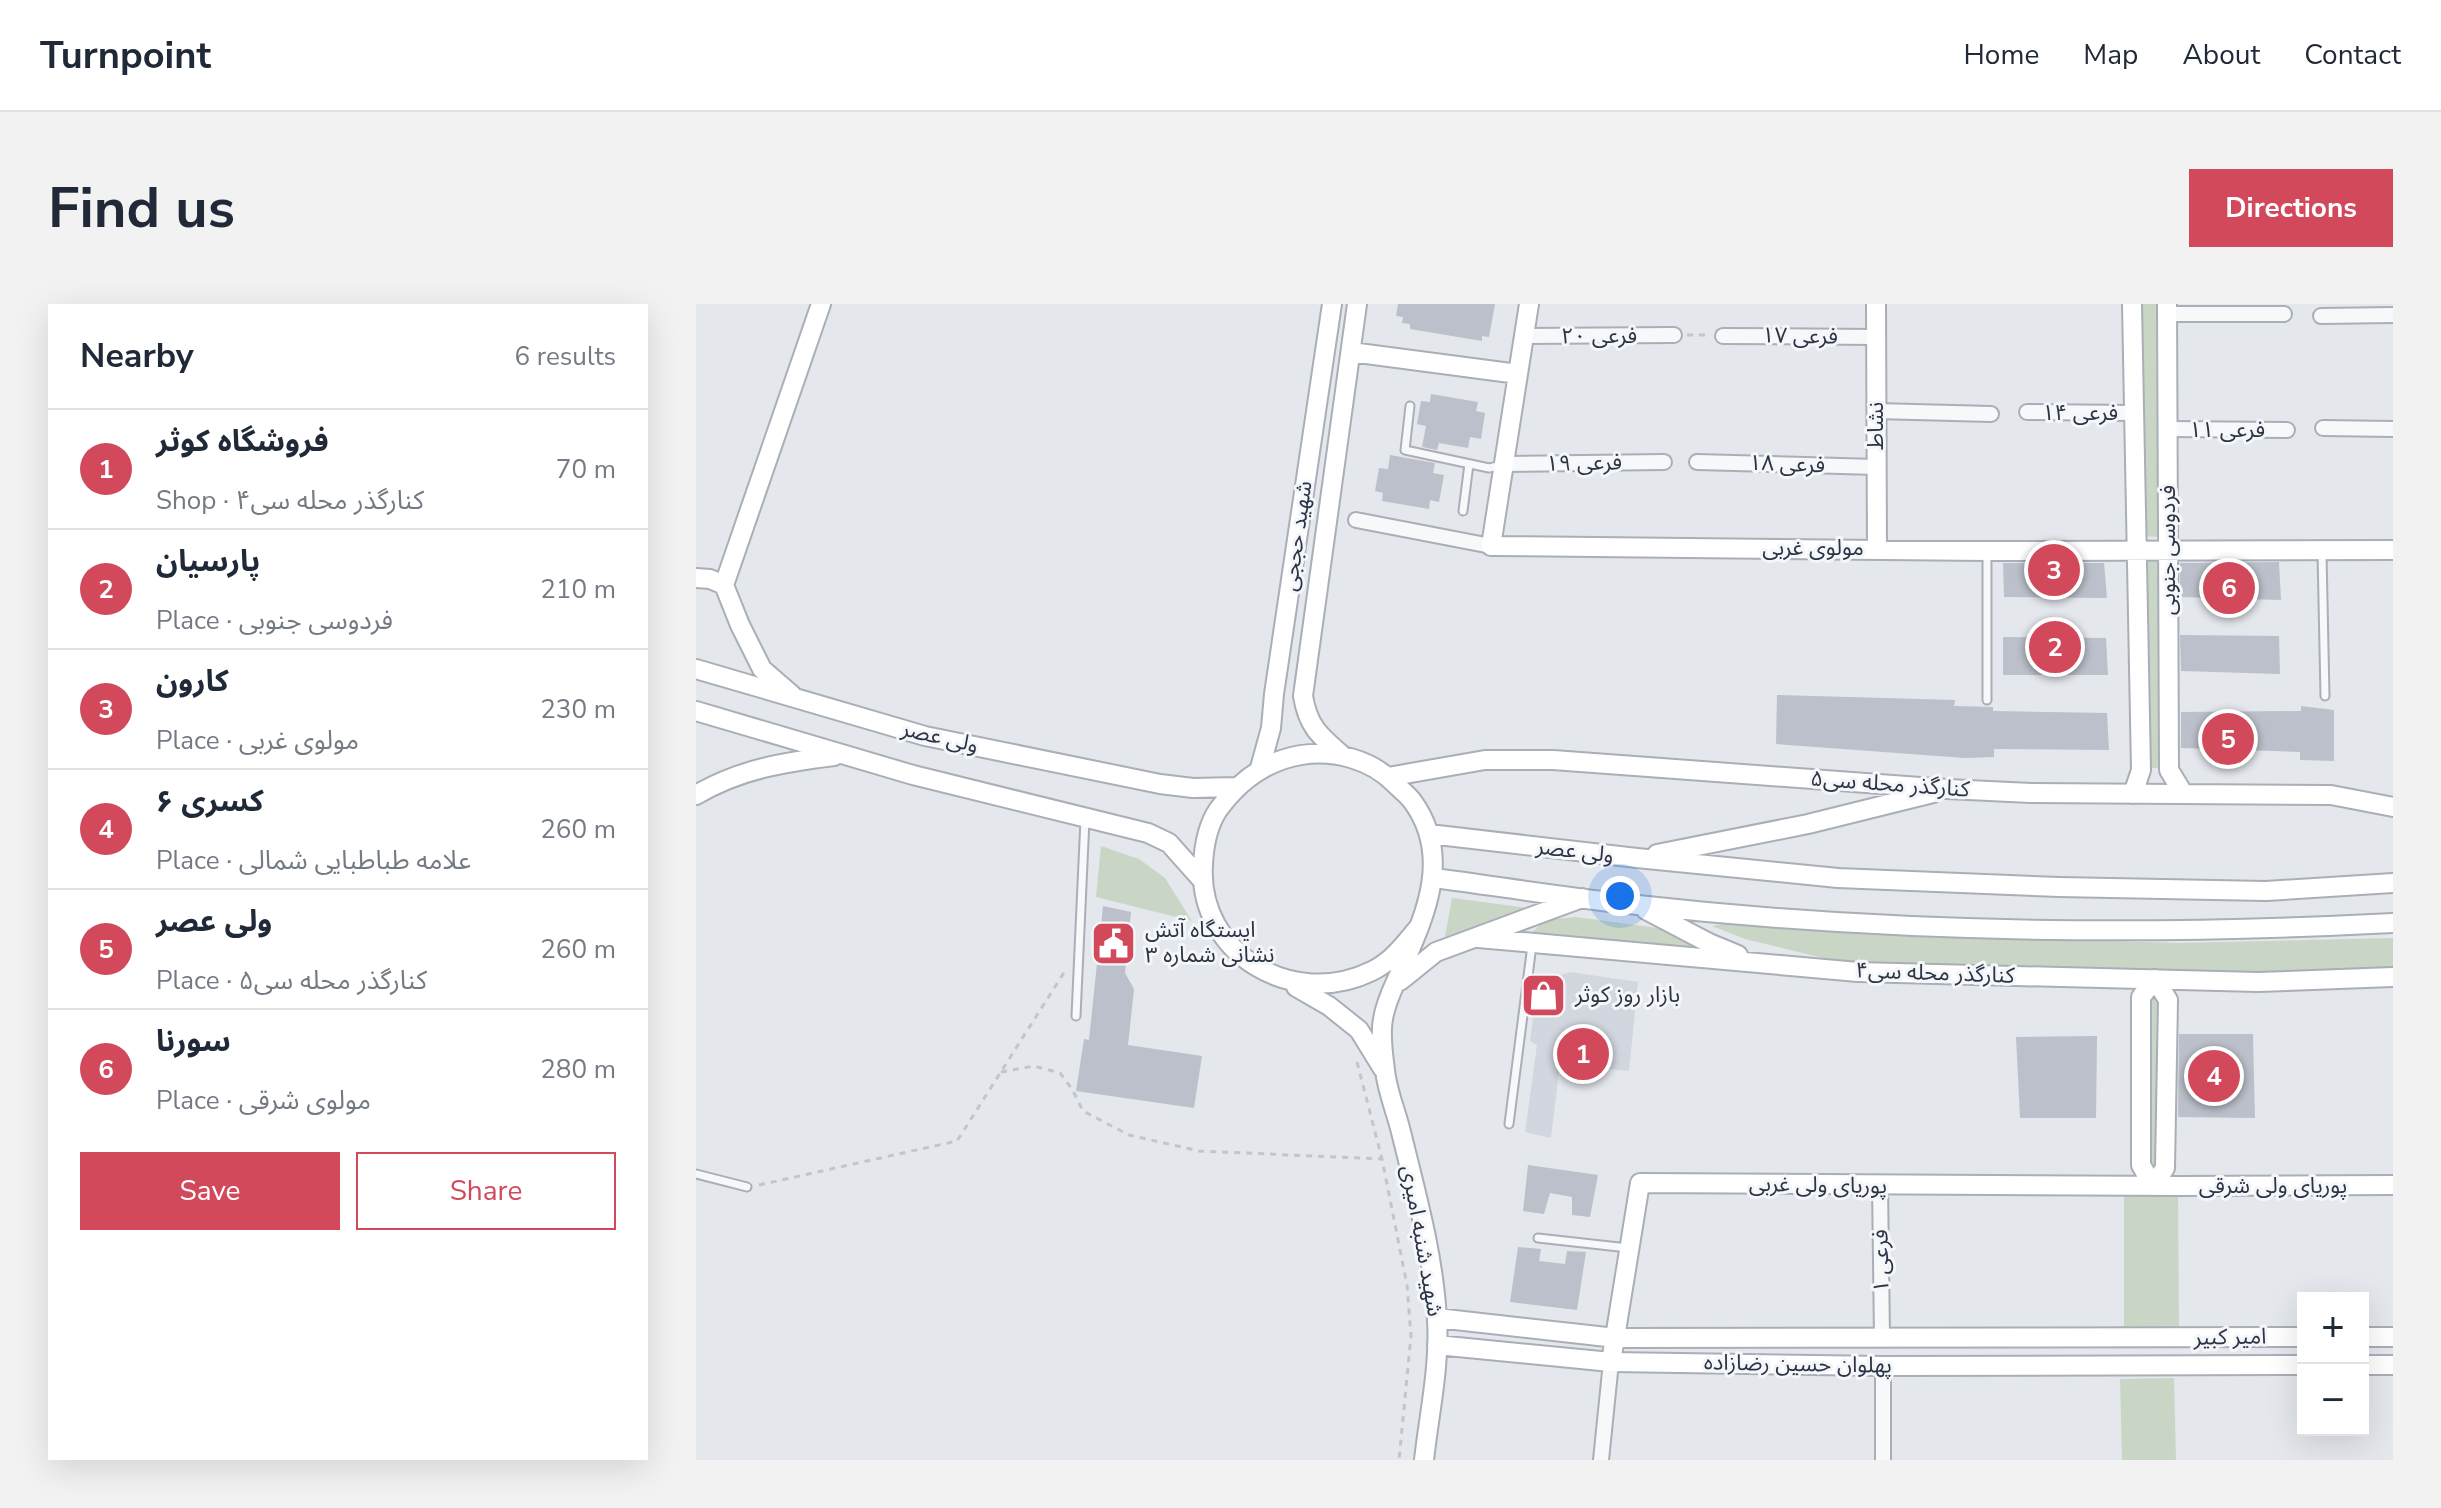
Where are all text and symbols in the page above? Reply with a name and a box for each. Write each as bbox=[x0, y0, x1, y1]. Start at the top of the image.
text: Turnpoint bbox=[40, 30, 211, 81]
text: Home bbox=[1964, 36, 2039, 74]
text: Map bbox=[2083, 36, 2138, 74]
text: About bbox=[2182, 36, 2260, 74]
text: Contact bbox=[2304, 36, 2401, 74]
button: Directions bbox=[2189, 169, 2393, 247]
text: Find us bbox=[48, 170, 235, 247]
street label: فرعی ۱۷ bbox=[1762, 320, 1838, 352]
street label: فرعی ۲۰ bbox=[1561, 321, 1637, 351]
text: Nearby bbox=[80, 333, 194, 379]
text: 6 results bbox=[515, 339, 616, 374]
street label: فرعی ۱۴ bbox=[2042, 398, 2118, 428]
street label: نشاط bbox=[1861, 402, 1891, 450]
street label: فرعی ۱۱ bbox=[2189, 415, 2265, 445]
text: فروشگاه کوثر bbox=[156, 421, 329, 462]
street label: فرعی ۱۹ bbox=[1546, 447, 1622, 479]
street label: فرعی ۱۸ bbox=[1748, 448, 1826, 480]
text: 1 bbox=[98, 452, 114, 487]
text: 70 m bbox=[556, 452, 616, 487]
street label: شهید حججی bbox=[1274, 479, 1320, 593]
text: Shop · کنارگذر محله سی۴ bbox=[156, 483, 424, 518]
street label: فردوسی جنوبی bbox=[2153, 485, 2183, 615]
street label: مولوی غربی bbox=[1762, 533, 1864, 563]
pin: 3 bbox=[2028, 540, 2080, 600]
text: پارسیان bbox=[156, 541, 260, 582]
pin: 6 bbox=[2203, 558, 2255, 618]
text: 2 bbox=[98, 572, 114, 607]
text: 210 m bbox=[540, 572, 616, 607]
text: Place · فردوسی جنوبی bbox=[156, 603, 393, 638]
pin: 2 bbox=[2029, 617, 2081, 677]
text: کارون bbox=[156, 661, 229, 702]
text: 3 bbox=[98, 692, 114, 727]
text: 230 m bbox=[540, 692, 616, 727]
pin: 5 bbox=[2202, 709, 2254, 769]
street label: ولی عصر bbox=[898, 713, 981, 760]
text: Place · مولوی غربی bbox=[156, 723, 359, 758]
street label: کنارگذر محله سی۵ bbox=[1810, 763, 1971, 805]
text: کسری ۶ bbox=[156, 781, 264, 822]
text: 4 bbox=[98, 812, 114, 847]
text: 260 m bbox=[540, 812, 616, 847]
street label: ولی عصر bbox=[1533, 831, 1616, 871]
text: Place · علامه طباطبایی شمالی bbox=[156, 843, 471, 878]
your location bbox=[1600, 876, 1640, 916]
text: ولی عصر bbox=[156, 901, 272, 942]
place label: ایستگاه آتش نشانی شماره ۳ bbox=[1145, 915, 1275, 970]
public building icon: ایستگاه آتش نشانی شماره ۳ bbox=[1090, 919, 1138, 967]
text: 5 bbox=[98, 932, 114, 967]
text: 260 m bbox=[540, 932, 616, 967]
street label: کنارگذر محله سی۴ bbox=[1855, 955, 2016, 991]
text: Place · کنارگذر محله سی۵ bbox=[156, 963, 427, 998]
shop icon: بازار روز کوثر bbox=[1520, 971, 1568, 1019]
place label: بازار روز کوثر bbox=[1574, 980, 1680, 1010]
text: سورنا bbox=[156, 1021, 231, 1062]
pin: 1 bbox=[1557, 1024, 1609, 1084]
pin: 4 bbox=[2188, 1046, 2240, 1106]
text: 6 bbox=[98, 1052, 114, 1087]
text: 280 m bbox=[540, 1052, 616, 1087]
text: Place · مولوی شرقی bbox=[156, 1083, 371, 1118]
button: Save bbox=[80, 1152, 340, 1230]
button: Share bbox=[356, 1152, 616, 1230]
street label: شهید شنبه امیری bbox=[1394, 1163, 1450, 1319]
street label: پوریای ولی غربی bbox=[1749, 1169, 1887, 1201]
street label: پوریای ولی شرقی bbox=[2199, 1171, 2347, 1201]
street label: فرعی ۱ bbox=[1865, 1229, 1897, 1293]
map controls bbox=[2297, 1292, 2369, 1436]
button: + bbox=[2297, 1292, 2369, 1364]
street label: امیر کبیر bbox=[2192, 1321, 2267, 1353]
street label: پهلوان حسین رضازاده bbox=[1704, 1347, 1892, 1381]
button: − bbox=[2297, 1364, 2369, 1436]

